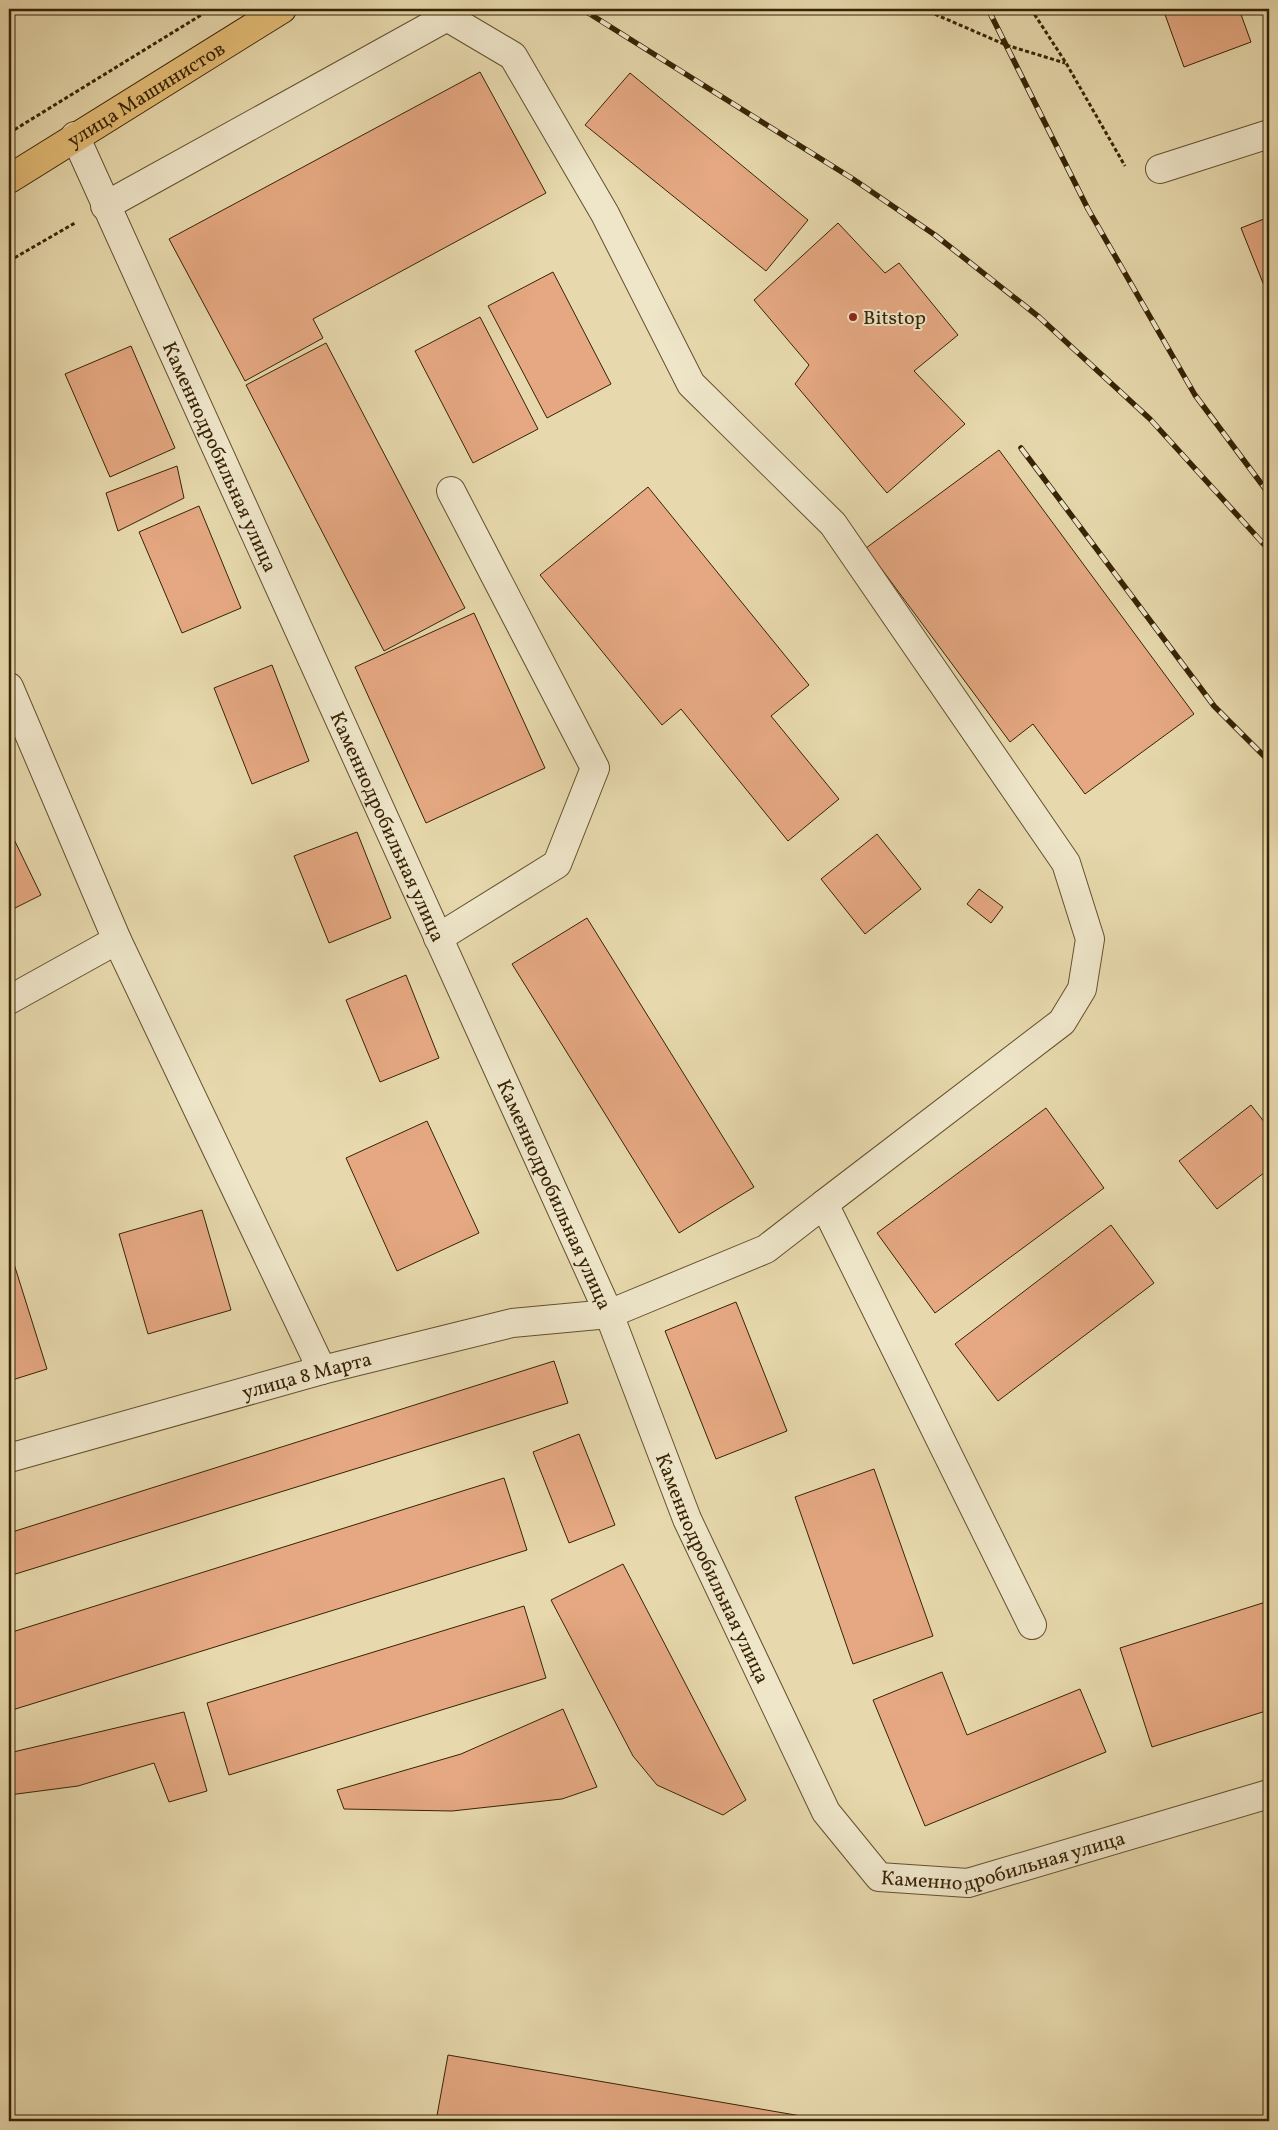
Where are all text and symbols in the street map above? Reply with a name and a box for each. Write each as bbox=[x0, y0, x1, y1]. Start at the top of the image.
street label: улица Машинистов bbox=[62, 36, 231, 155]
place label: Bitstop bbox=[863, 305, 926, 333]
marker: Bitstop bbox=[847, 311, 859, 323]
street label: Каменнодробильная улица bbox=[154, 338, 283, 577]
street label: Каменнодробильная улица bbox=[322, 707, 451, 947]
street label: Каменнодробильная улица bbox=[489, 1075, 617, 1315]
street label: улица 8 Марта bbox=[239, 1346, 375, 1408]
street label: Каменнодробильная улица bbox=[647, 1449, 775, 1689]
street label: Каменнодробильная улица bbox=[880, 1825, 1129, 1900]

